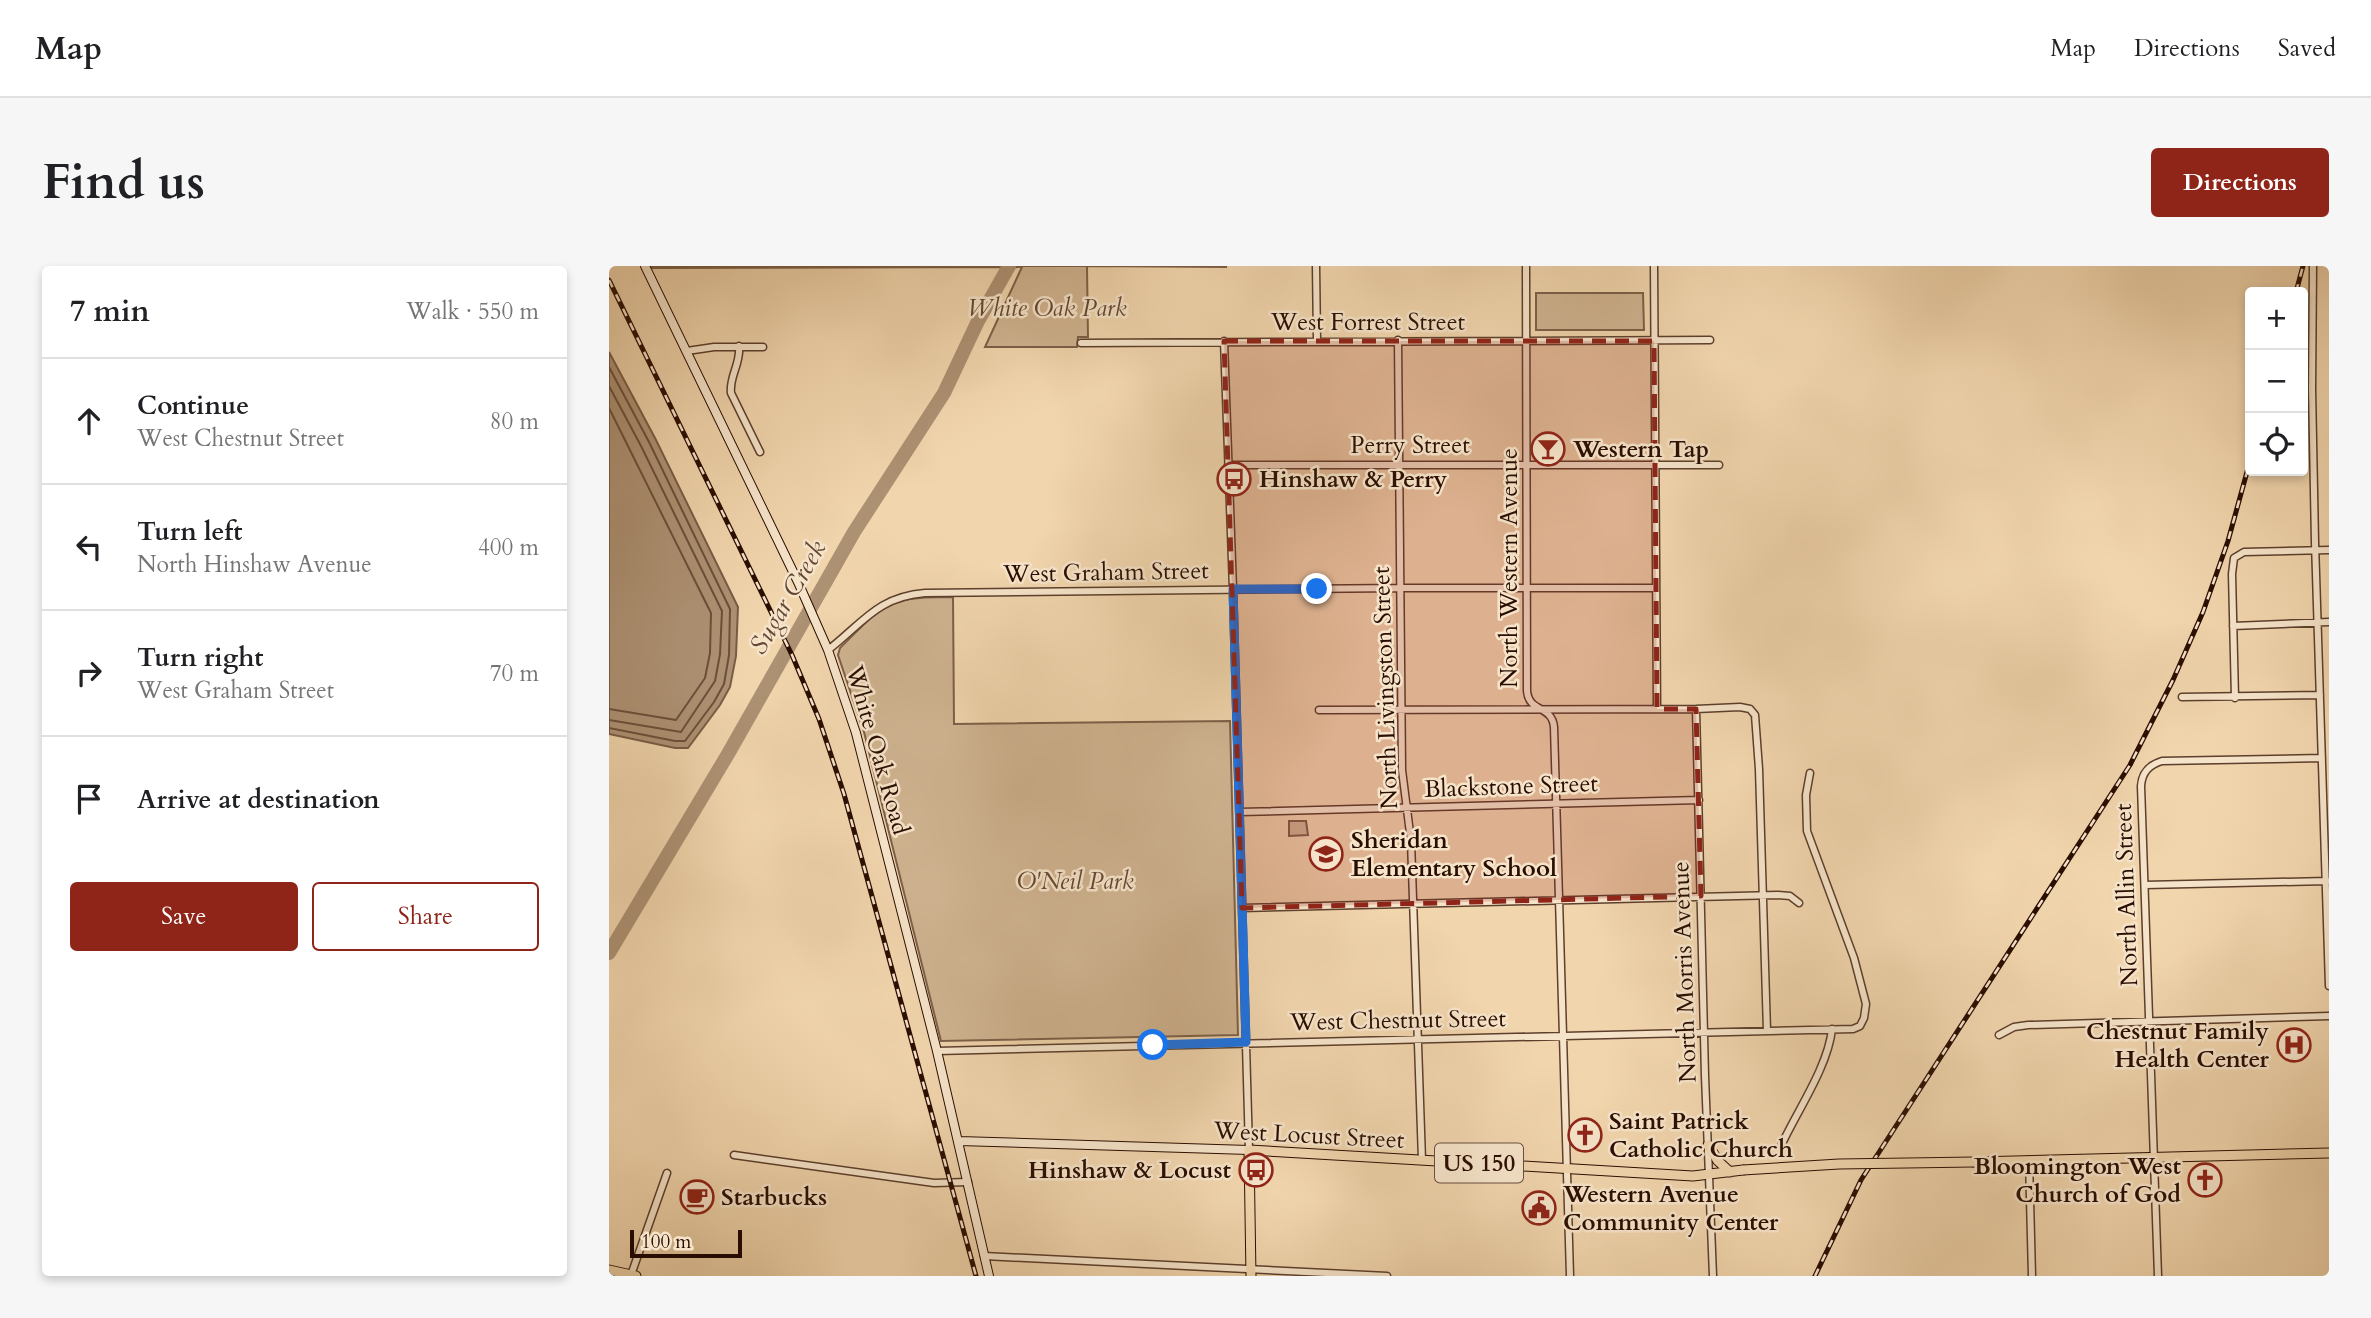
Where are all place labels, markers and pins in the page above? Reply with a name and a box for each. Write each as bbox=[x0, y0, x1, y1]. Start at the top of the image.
bar icon: Western Tap bbox=[1529, 430, 1567, 468]
place label: Western Tap bbox=[1572, 433, 1709, 466]
bus stop icon: Hinshaw & Perry bbox=[1215, 460, 1253, 498]
place label: Hinshaw & Perry bbox=[1259, 463, 1448, 496]
place label: Sheridan Elementary School bbox=[1351, 824, 1557, 885]
school or university icon: Sheridan Elementary School bbox=[1307, 835, 1345, 873]
place label: Chestnut Family Health Center bbox=[2086, 1015, 2269, 1076]
hospital icon: Chestnut Family Health Center bbox=[2275, 1026, 2313, 1064]
place label: Saint Patrick Catholic Church bbox=[1609, 1105, 1793, 1166]
church icon: Saint Patrick Catholic Church bbox=[1566, 1116, 1604, 1154]
place label: Bloomington West Church of God bbox=[1974, 1150, 2182, 1211]
bus stop icon: Hinshaw & Locust bbox=[1237, 1151, 1275, 1189]
place label: Hinshaw & Locust bbox=[1028, 1154, 1232, 1187]
church icon: Bloomington West Church of God bbox=[2186, 1161, 2224, 1199]
cafe icon: Starbucks bbox=[678, 1178, 716, 1216]
place label: Western Avenue Community Center bbox=[1562, 1178, 1779, 1239]
place label: Starbucks bbox=[721, 1181, 827, 1214]
public building icon: Western Avenue Community Center bbox=[1520, 1189, 1558, 1227]

